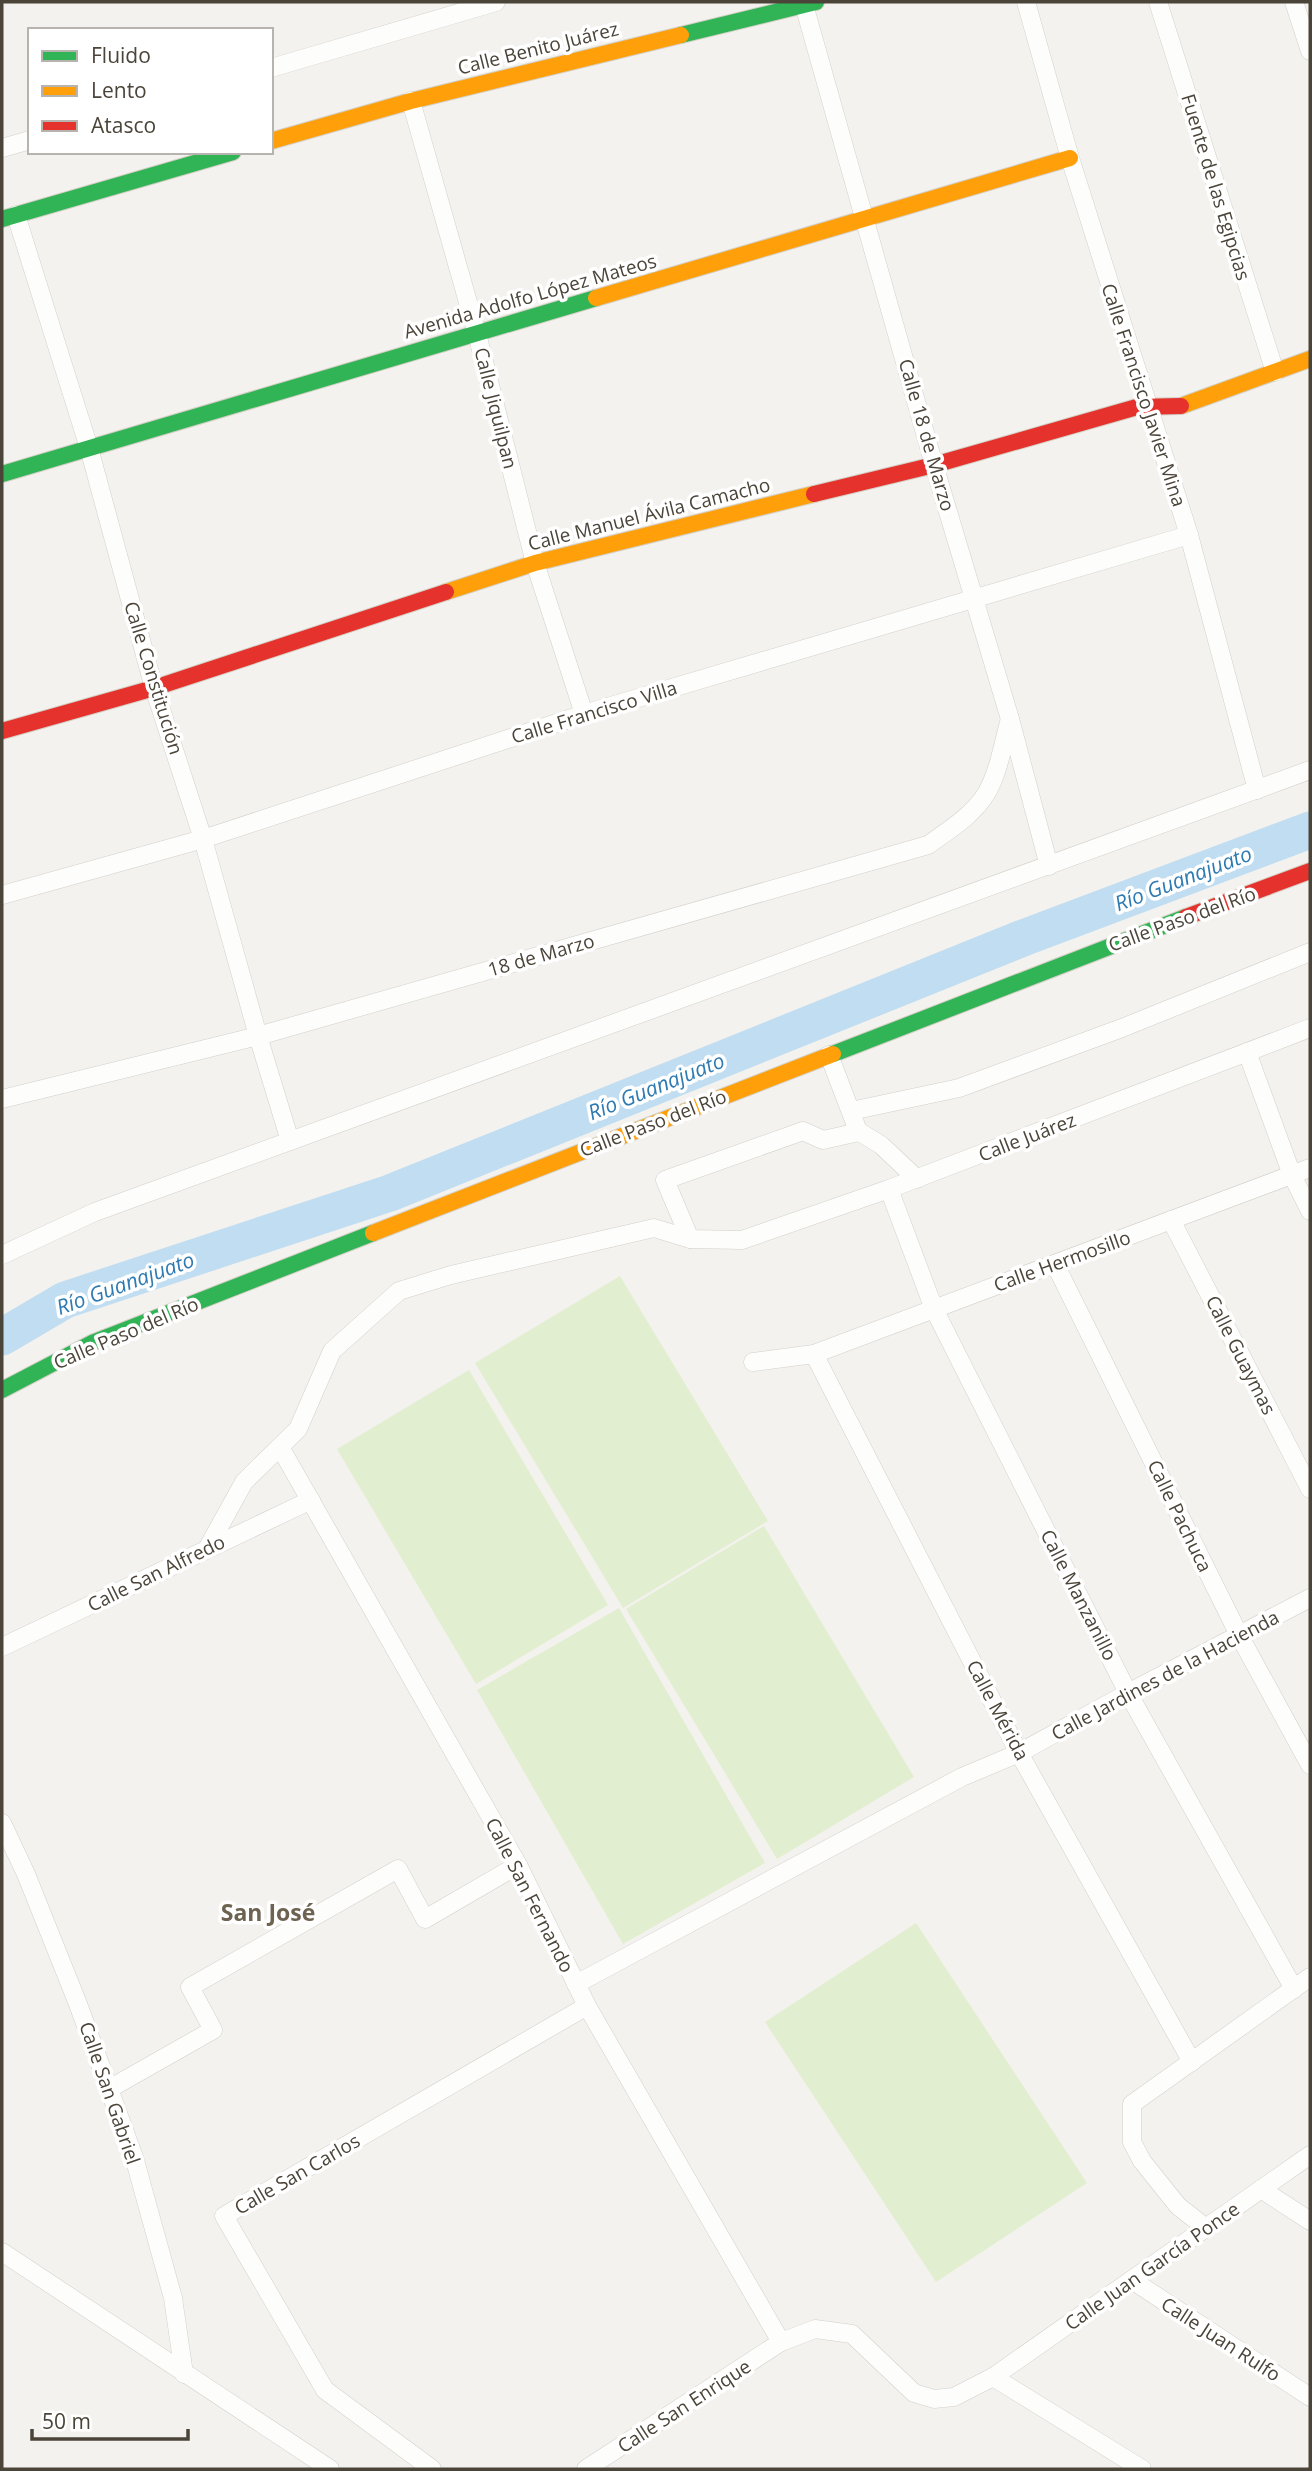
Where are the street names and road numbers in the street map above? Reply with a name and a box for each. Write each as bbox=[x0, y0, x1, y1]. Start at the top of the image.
street label: Calle Benito Juárez bbox=[455, 15, 621, 81]
street label: Fuente de las Egipcias bbox=[1175, 91, 1257, 283]
street label: Avenida Adolfo López Mateos bbox=[401, 247, 659, 345]
street label: Calle Francisco Javier Mina bbox=[1096, 280, 1192, 510]
street label: Calle Jiquilpan bbox=[468, 345, 524, 471]
street label: Calle 18 de Marzo bbox=[893, 356, 961, 514]
street label: Calle Manuel Ávila Camacho bbox=[525, 471, 773, 557]
street label: Calle Constitución bbox=[118, 598, 190, 758]
street label: Calle Francisco Villa bbox=[508, 674, 680, 750]
street label: Calle Paso del Río bbox=[1105, 880, 1259, 958]
street label: 18 de Marzo bbox=[485, 927, 597, 983]
street label: Calle Paso del Río bbox=[576, 1083, 730, 1163]
street label: Calle Juárez bbox=[975, 1106, 1080, 1167]
street label: Calle Hermosillo bbox=[990, 1224, 1134, 1298]
street label: Calle Paso del Río bbox=[50, 1291, 202, 1375]
street label: Calle Guaymas bbox=[1200, 1291, 1282, 1419]
street label: Calle Pachuca bbox=[1142, 1456, 1218, 1576]
street label: Calle Manzanillo bbox=[1035, 1525, 1123, 1665]
street label: Calle San Alfredo bbox=[83, 1528, 229, 1618]
street label: Calle Jardines de la Hacienda bbox=[1047, 1604, 1283, 1746]
street label: Calle Mérida bbox=[961, 1655, 1035, 1765]
street label: Calle San Fernando bbox=[480, 1813, 580, 1977]
street label: Calle San Gabriel bbox=[73, 2018, 147, 2168]
street label: Calle San Carlos bbox=[230, 2128, 364, 2220]
street label: Calle Juan García Ponce bbox=[1060, 2196, 1244, 2336]
street label: Calle Juan Rulfo bbox=[1156, 2291, 1286, 2387]
street label: Calle San Enrique bbox=[612, 2353, 756, 2459]

